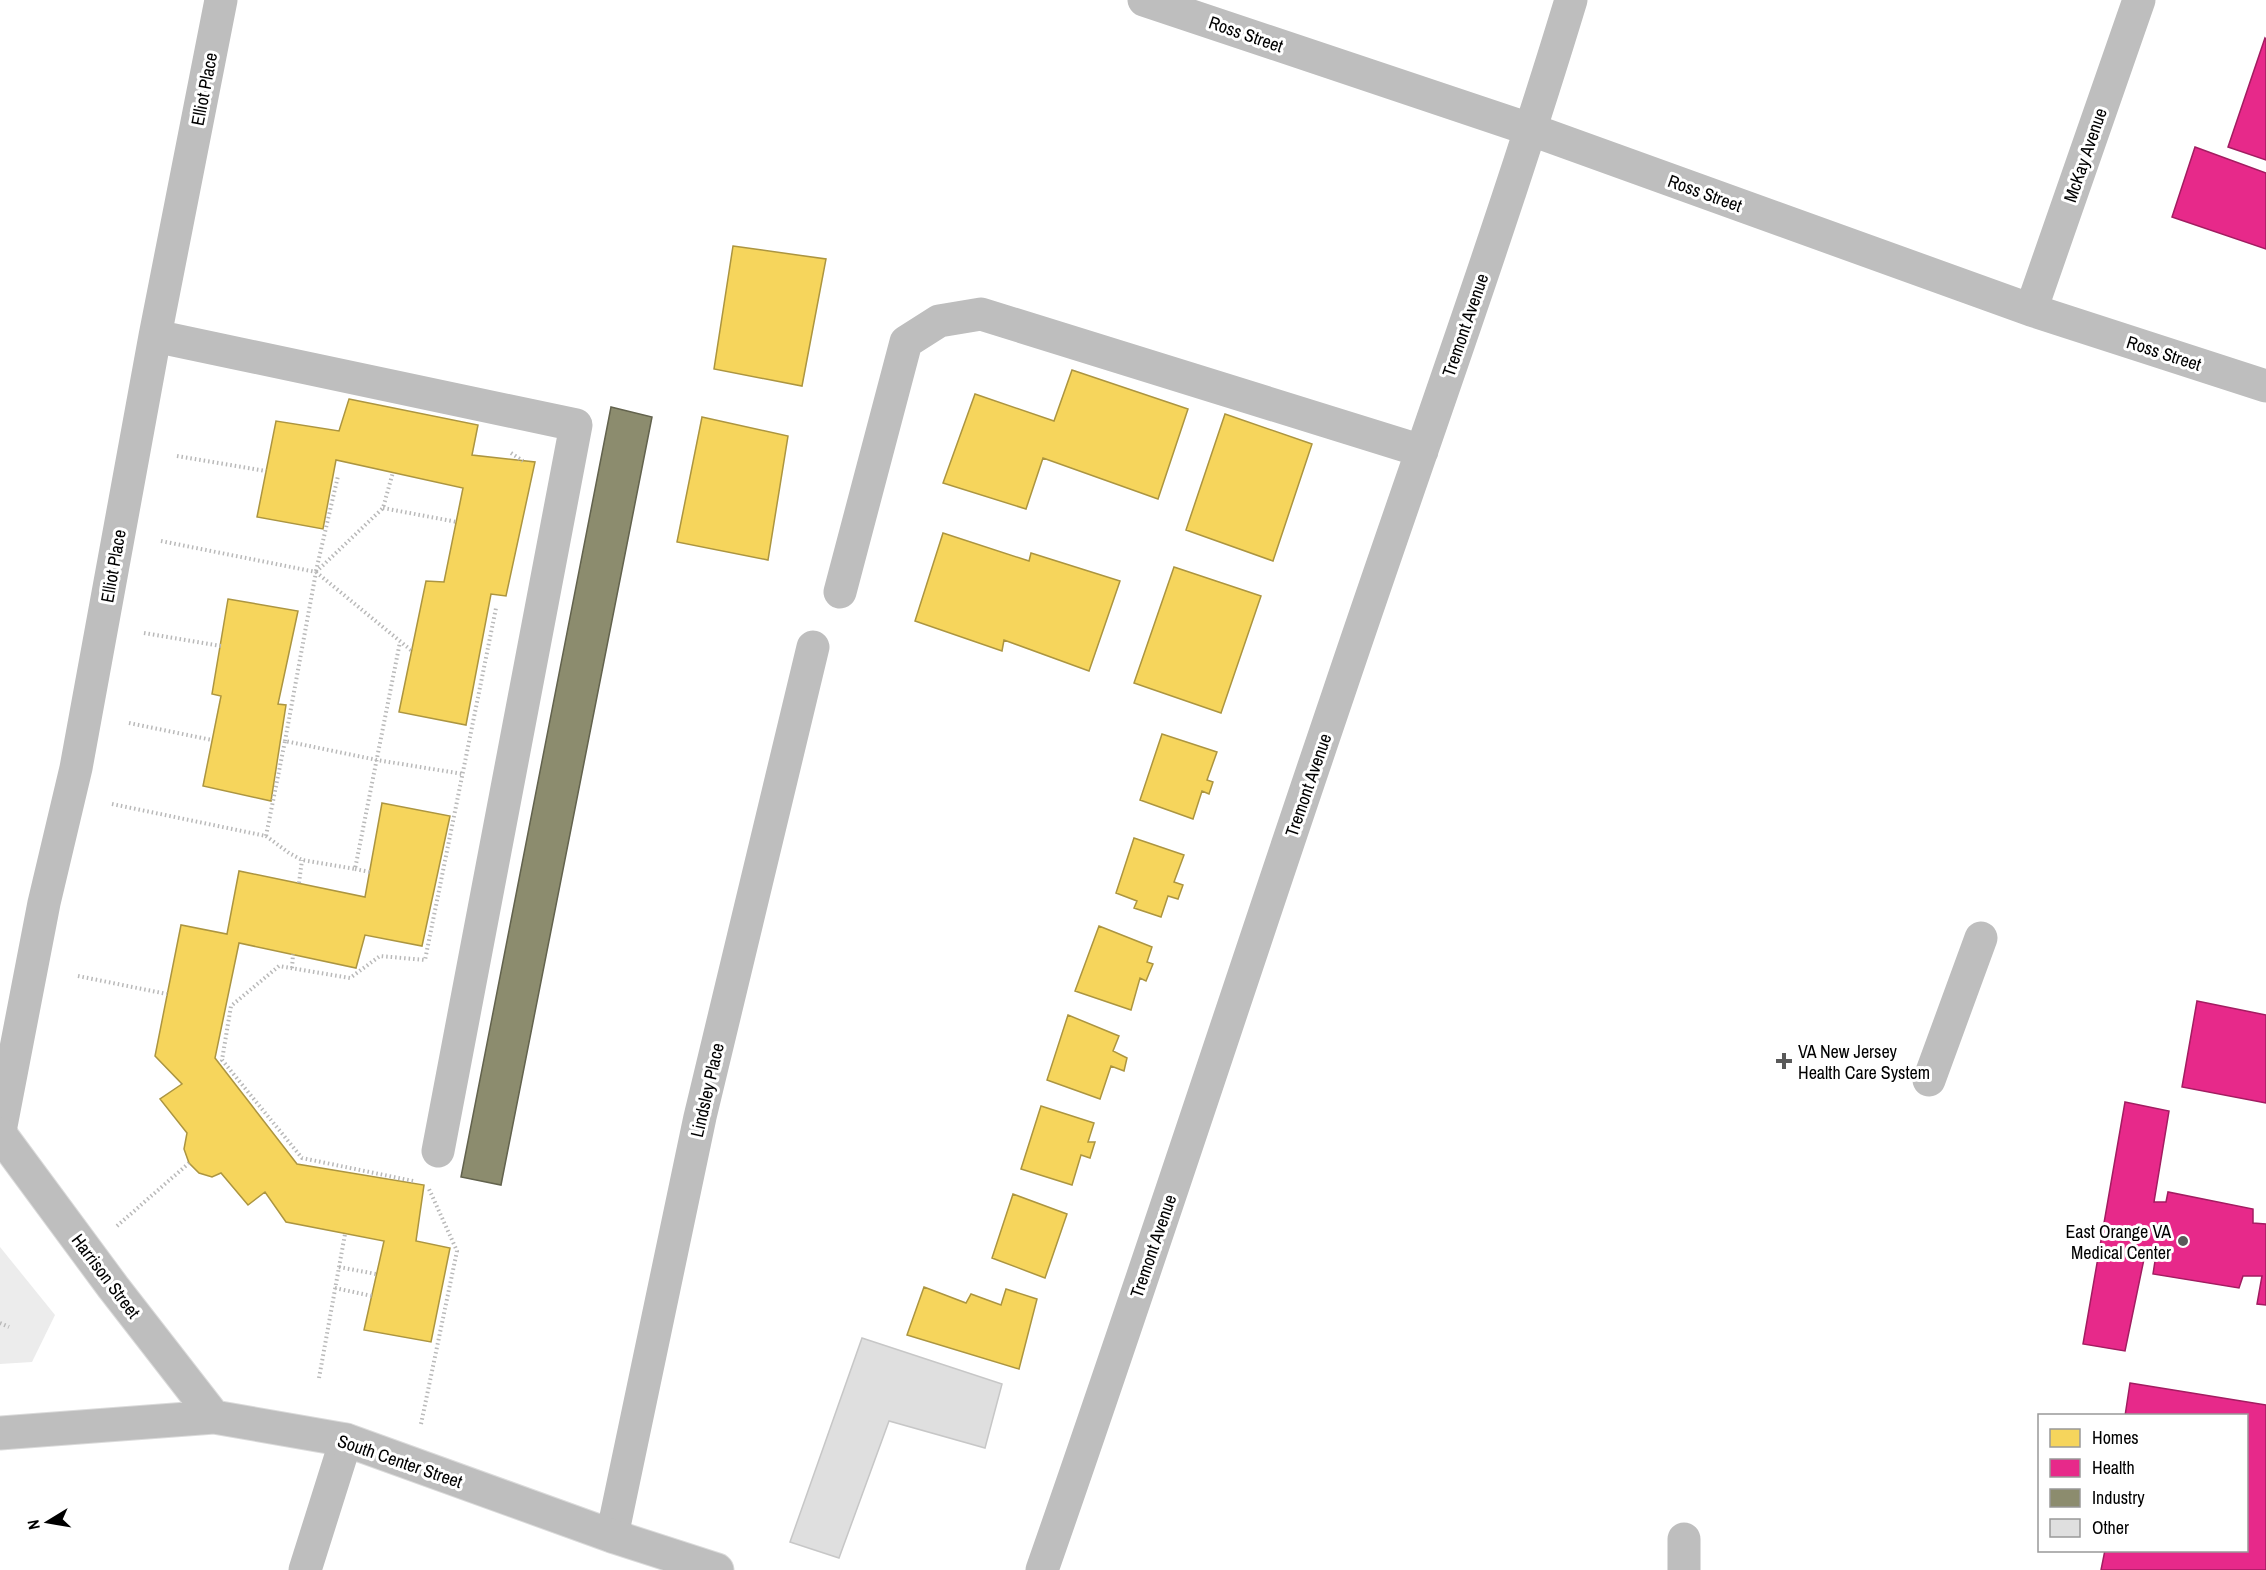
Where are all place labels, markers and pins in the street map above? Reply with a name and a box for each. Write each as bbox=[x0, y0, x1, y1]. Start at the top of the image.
place label: VA New Jersey Health Care System bbox=[1798, 1039, 1930, 1085]
marker: VA New Jersey Health Care System bbox=[1775, 1052, 1793, 1070]
place label: East Orange VA Medical Center bbox=[2065, 1219, 2171, 1265]
marker: East Orange VA Medical Center bbox=[2176, 1234, 2190, 1248]

